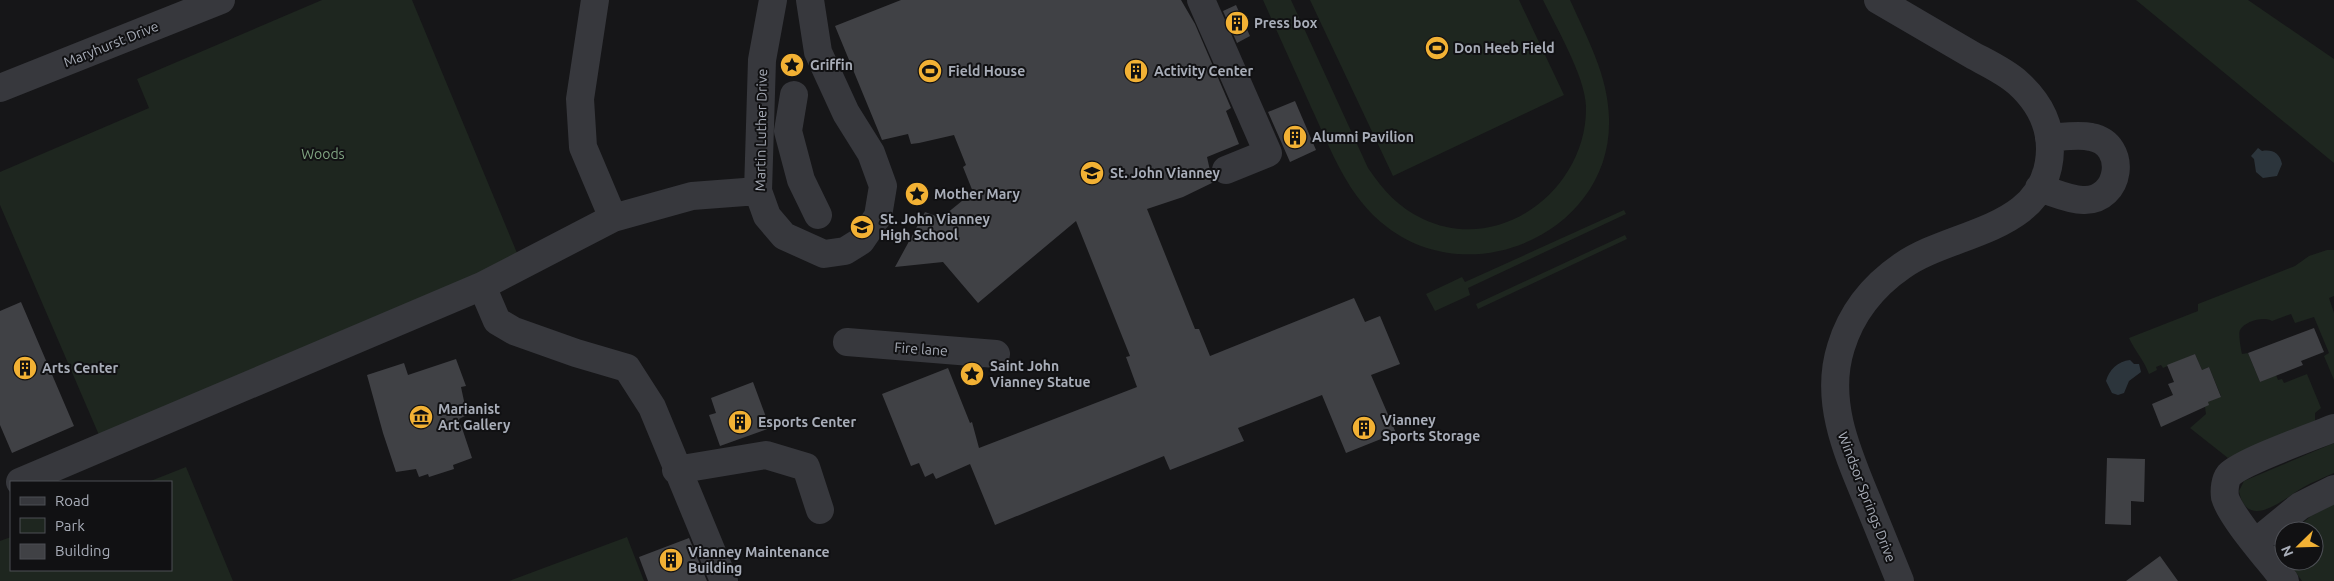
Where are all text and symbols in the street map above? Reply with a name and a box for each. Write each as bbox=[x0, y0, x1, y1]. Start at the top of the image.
building icon: Press box bbox=[1224, 10, 1250, 36]
place label: Press box bbox=[1254, 15, 1318, 31]
street label: Maryhurst Drive bbox=[61, 18, 161, 70]
sports icon: Don Heeb Field bbox=[1424, 35, 1450, 61]
place label: Don Heeb Field bbox=[1454, 40, 1555, 56]
place icon: Griffin bbox=[779, 52, 805, 78]
place label: Griffin bbox=[810, 57, 853, 73]
sports icon: Field House bbox=[917, 58, 943, 84]
building icon: Activity Center bbox=[1123, 58, 1149, 84]
place label: Field House bbox=[948, 63, 1025, 79]
place label: Activity Center bbox=[1154, 63, 1254, 79]
street label: Martin Luther Drive bbox=[752, 69, 770, 191]
building icon: Alumni Pavilion bbox=[1282, 124, 1308, 150]
place label: Alumni Pavilion bbox=[1312, 129, 1414, 145]
park label: Woods bbox=[301, 146, 345, 162]
school or university icon: St. John Vianney bbox=[1079, 160, 1105, 186]
place label: St. John Vianney bbox=[1110, 165, 1221, 181]
place icon: Mother Mary bbox=[904, 181, 930, 207]
place label: Mother Mary bbox=[934, 186, 1020, 202]
place label: St. John Vianney High School bbox=[880, 211, 991, 243]
school or university icon: St. John Vianney High School bbox=[849, 214, 875, 240]
street label: Fire lane bbox=[894, 339, 948, 359]
building icon: Arts Center bbox=[12, 355, 38, 381]
place label: Saint John Vianney Statue bbox=[990, 358, 1091, 390]
place label: Arts Center bbox=[42, 360, 119, 376]
place icon: Saint John Vianney Statue bbox=[959, 361, 985, 387]
place label: Marianist Art Gallery bbox=[438, 401, 511, 433]
museum icon: Marianist Art Gallery bbox=[408, 404, 434, 430]
building icon: Esports Center bbox=[727, 409, 753, 435]
place label: Vianney Sports Storage bbox=[1382, 412, 1480, 444]
place label: Esports Center bbox=[758, 414, 856, 430]
building icon: Vianney Sports Storage bbox=[1351, 415, 1377, 441]
street label: Windsor Springs Drive bbox=[1835, 430, 1899, 564]
legend bbox=[10, 481, 172, 571]
text: Road bbox=[55, 492, 90, 509]
text: Park bbox=[55, 517, 85, 534]
north arrow bbox=[2274, 521, 2324, 571]
text: Building bbox=[55, 542, 110, 559]
text: N bbox=[2278, 543, 2296, 559]
place label: Vianney Maintenance Building bbox=[688, 544, 830, 576]
building icon: Vianney Maintenance Building bbox=[658, 547, 684, 573]

